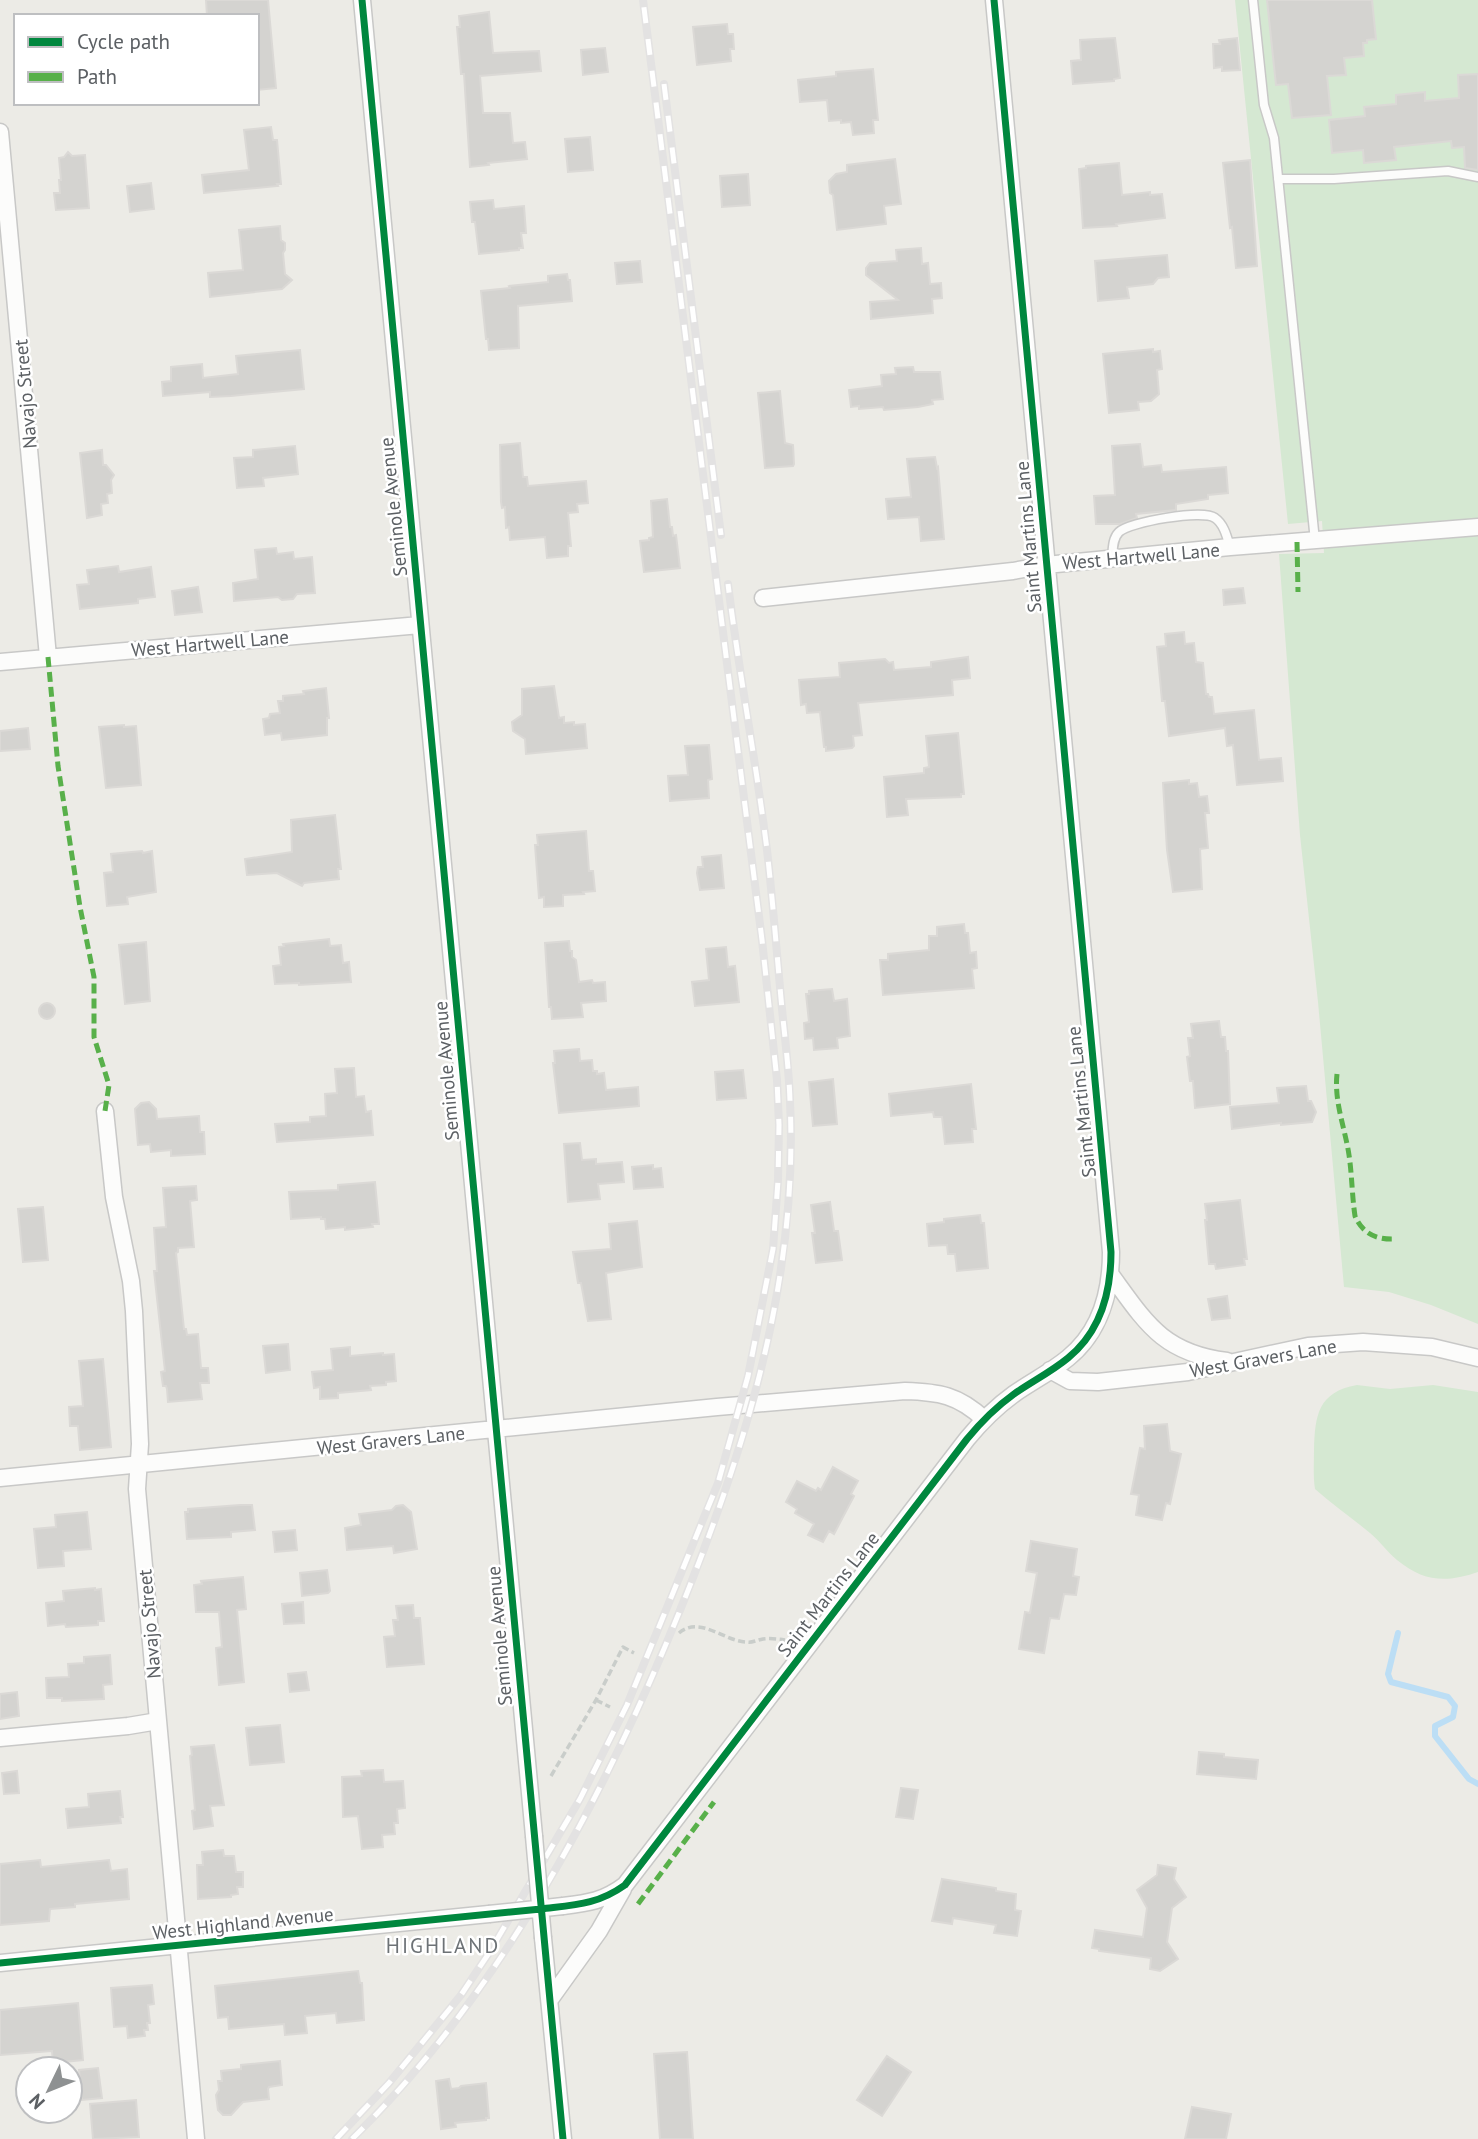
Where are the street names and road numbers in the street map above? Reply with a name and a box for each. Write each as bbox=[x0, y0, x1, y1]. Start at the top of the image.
street label: Navajo Street bbox=[8, 338, 42, 450]
street label: Seminole Avenue bbox=[374, 436, 412, 578]
street label: Saint Martins Lane bbox=[1009, 460, 1047, 614]
street label: West Hartwell Lane bbox=[1061, 537, 1221, 575]
street label: West Hartwell Lane bbox=[130, 624, 290, 662]
street label: Seminole Avenue bbox=[428, 1000, 464, 1142]
street label: Saint Martins Lane bbox=[1061, 1025, 1101, 1179]
street label: West Gravers Lane bbox=[1188, 1333, 1338, 1383]
street label: West Gravers Lane bbox=[316, 1420, 466, 1460]
street label: Saint Martins Lane bbox=[772, 1527, 884, 1661]
street label: Seminole Avenue bbox=[481, 1565, 517, 1707]
street label: Navajo Street bbox=[132, 1568, 166, 1680]
street label: West Highland Avenue bbox=[151, 1902, 335, 1944]

